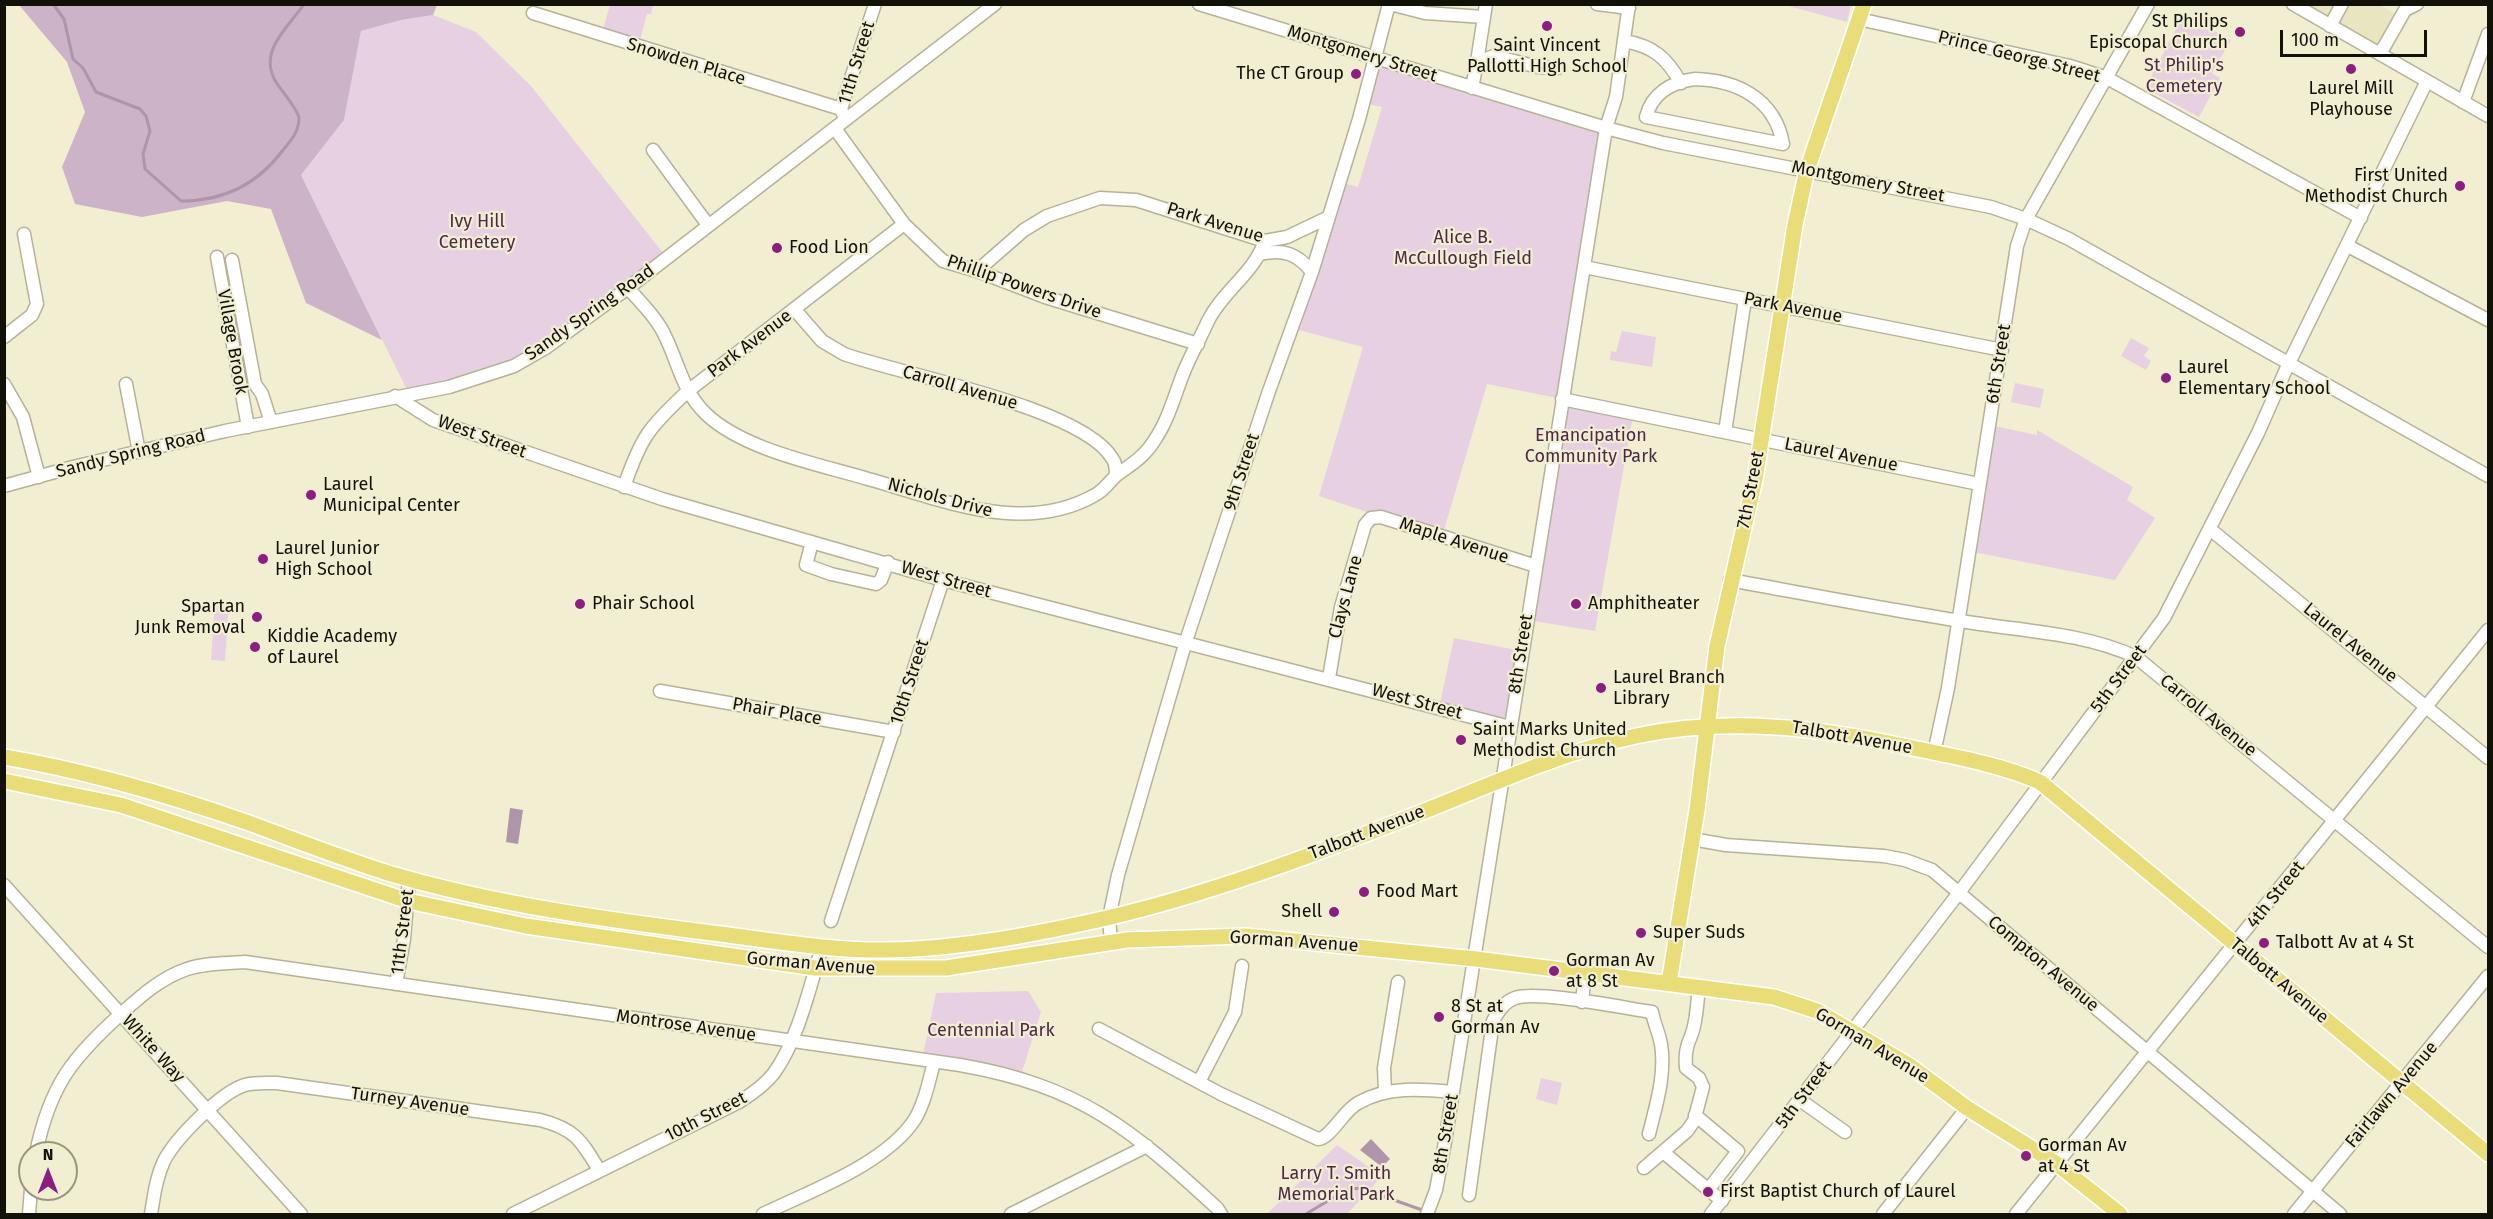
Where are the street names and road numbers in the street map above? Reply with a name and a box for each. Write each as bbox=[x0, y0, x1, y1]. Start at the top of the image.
street label: 11th Street bbox=[834, 19, 880, 107]
street label: Montgomery Street bbox=[1284, 21, 1440, 87]
street label: Prince George Street bbox=[1936, 26, 2102, 88]
street label: Snowden Place bbox=[624, 34, 748, 90]
street label: Montgomery Street bbox=[1790, 157, 1946, 207]
street label: Park Avenue bbox=[1164, 198, 1266, 248]
street label: Phillip Powers Drive bbox=[944, 250, 1104, 324]
street label: Sandy Spring Road bbox=[521, 260, 659, 366]
street label: Village Brook bbox=[212, 288, 252, 396]
street label: Park Avenue bbox=[1742, 288, 1844, 328]
street label: Park Avenue bbox=[704, 305, 796, 383]
street label: 6th Street bbox=[1982, 323, 2016, 405]
street label: Carroll Avenue bbox=[900, 361, 1020, 415]
street label: West Street bbox=[435, 411, 529, 463]
street label: Sandy Spring Road bbox=[54, 425, 208, 483]
street label: 9th Street bbox=[1219, 431, 1265, 513]
street label: Laurel Avenue bbox=[1782, 433, 1900, 477]
street label: 7th Street bbox=[1733, 449, 1769, 531]
street label: Nichols Drive bbox=[885, 474, 995, 522]
street label: Maple Avenue bbox=[1396, 513, 1512, 569]
street label: Clays Lane bbox=[1325, 553, 1367, 641]
street label: West Street bbox=[898, 557, 994, 603]
street label: Laurel Avenue bbox=[2298, 598, 2402, 688]
street label: 8th Street bbox=[1504, 613, 1538, 695]
street label: 10th Street bbox=[886, 637, 934, 727]
street label: 5th Street bbox=[2086, 641, 2152, 717]
street label: Carroll Avenue bbox=[2155, 670, 2261, 762]
street label: West Street bbox=[1369, 680, 1465, 724]
street label: Phair Place bbox=[731, 694, 823, 730]
street label: Talbott Avenue bbox=[1790, 717, 1914, 759]
street label: Talbott Avenue bbox=[1306, 801, 1428, 865]
street label: 4th Street bbox=[2242, 857, 2310, 933]
street label: 11th Street bbox=[387, 888, 419, 976]
street label: Compton Avenue bbox=[1983, 911, 2103, 1017]
street label: Gorman Avenue bbox=[1229, 927, 1359, 957]
street label: Talbott Avenue bbox=[2225, 934, 2333, 1028]
street label: Gorman Avenue bbox=[746, 948, 876, 980]
street label: Gorman Avenue bbox=[1811, 1003, 1933, 1089]
street label: Montrose Avenue bbox=[615, 1005, 757, 1047]
street label: White Way bbox=[117, 1011, 189, 1087]
street label: Fairlawn Avenue bbox=[2341, 1037, 2443, 1153]
street label: 5th Street bbox=[1771, 1057, 1837, 1133]
street label: Turney Avenue bbox=[349, 1083, 471, 1121]
street label: 10th Street bbox=[662, 1087, 750, 1147]
street label: 8th Street bbox=[1428, 1092, 1464, 1176]

